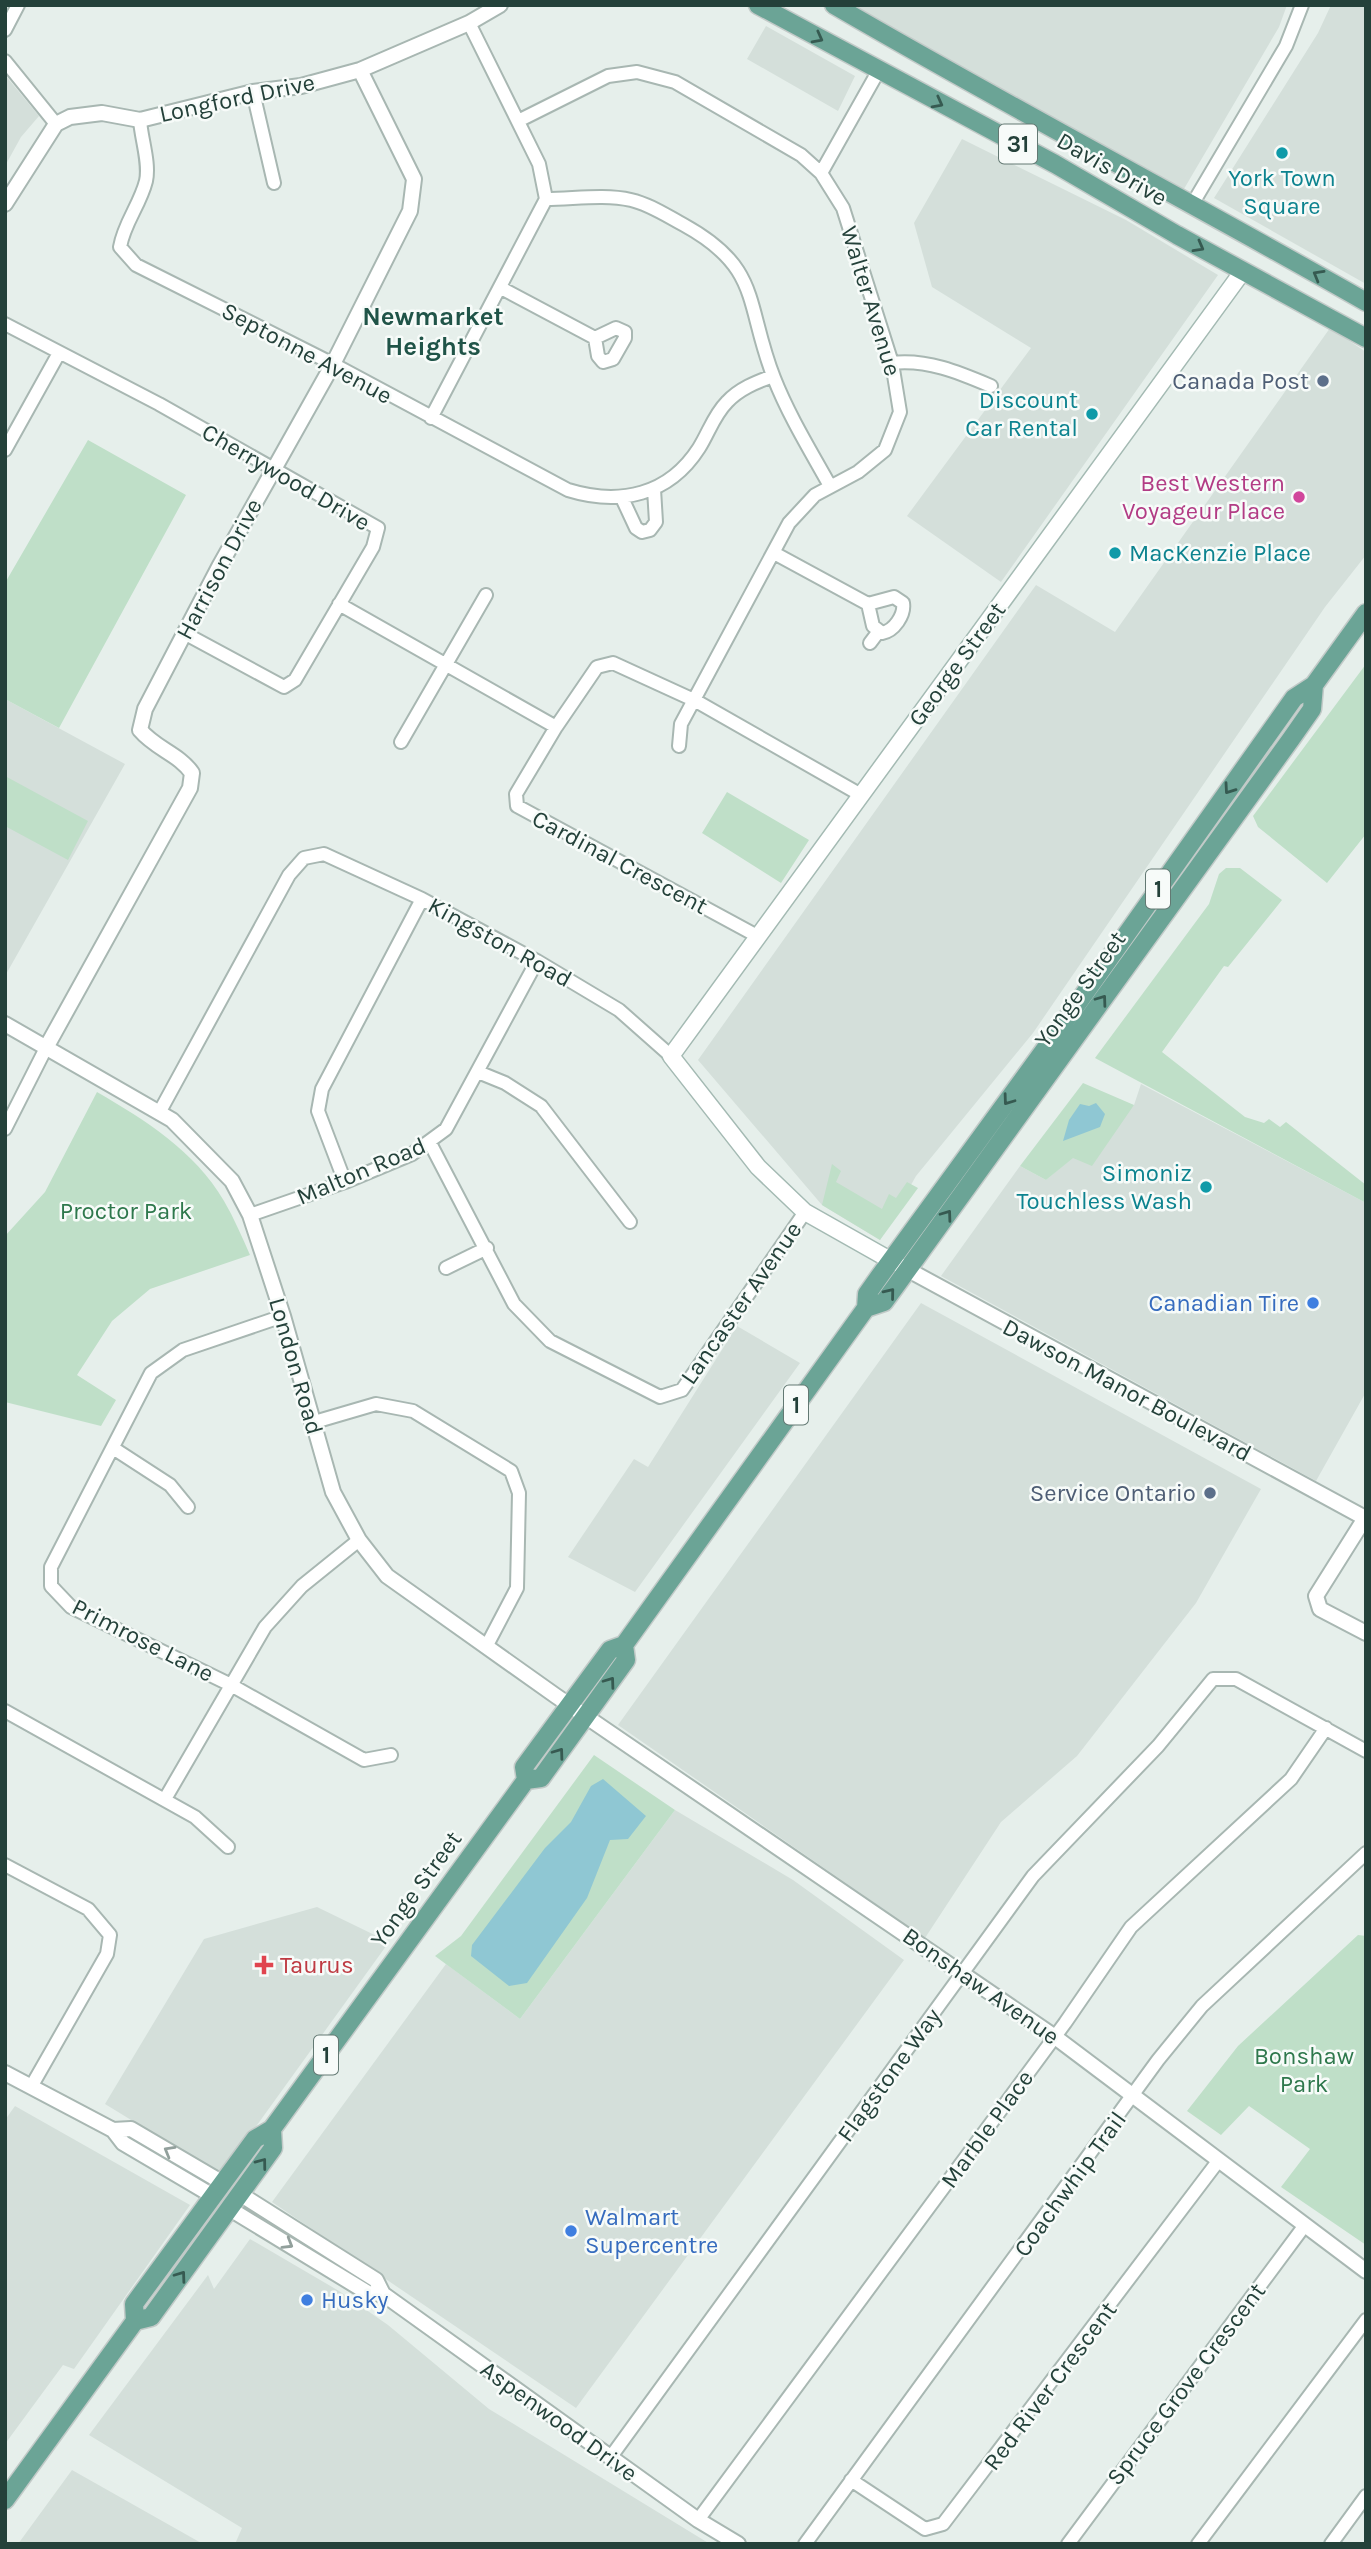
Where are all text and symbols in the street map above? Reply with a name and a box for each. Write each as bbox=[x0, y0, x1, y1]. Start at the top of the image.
one-way arrow bbox=[811, 29, 824, 43]
street label: Longford Drive bbox=[157, 68, 317, 128]
one-way arrow bbox=[931, 95, 944, 108]
road number: 31 bbox=[999, 125, 1037, 164]
street label: Davis Drive bbox=[1052, 126, 1172, 212]
marker: York Town Square bbox=[1274, 145, 1290, 161]
place label: York Town Square bbox=[1228, 164, 1336, 220]
street label: Walter Avenue bbox=[835, 223, 907, 379]
one-way arrow bbox=[1191, 239, 1204, 252]
one-way arrow bbox=[1313, 270, 1325, 283]
street label: Septonne Avenue bbox=[217, 296, 397, 410]
district label: Newmarket Heights bbox=[362, 301, 504, 362]
place label: Canada Post bbox=[1172, 367, 1309, 395]
marker: Canada Post bbox=[1315, 373, 1331, 389]
place label: Discount Car Rental bbox=[965, 386, 1078, 442]
marker: Discount Car Rental bbox=[1084, 406, 1100, 422]
street label: Cherrywood Drive bbox=[197, 417, 375, 537]
place label: Best Western Voyageur Place bbox=[1122, 469, 1285, 525]
marker: Best Western Voyageur Place bbox=[1291, 489, 1307, 505]
street label: Harrison Drive bbox=[170, 494, 268, 644]
place label: MacKenzie Place bbox=[1129, 539, 1311, 567]
marker: MacKenzie Place bbox=[1107, 545, 1123, 561]
street label: George Street bbox=[903, 596, 1011, 732]
one-way arrow bbox=[1225, 781, 1237, 794]
street label: Cardinal Crescent bbox=[527, 804, 713, 920]
road number: 1 bbox=[1146, 870, 1170, 908]
street label: Kingston Road bbox=[423, 891, 577, 993]
street label: Yonge Street bbox=[1029, 925, 1131, 1053]
one-way arrow bbox=[1094, 995, 1106, 1008]
one-way arrow bbox=[1004, 1092, 1016, 1105]
street label: Malton Road bbox=[292, 1131, 430, 1211]
place label: Simoniz Touchless Wash bbox=[1016, 1159, 1192, 1215]
marker: Simoniz Touchless Wash bbox=[1198, 1179, 1214, 1195]
park label: Proctor Park bbox=[60, 1197, 192, 1225]
one-way arrow bbox=[939, 1210, 951, 1223]
street label: Lancaster Avenue bbox=[675, 1216, 807, 1390]
one-way arrow bbox=[881, 1288, 894, 1300]
place label: Canadian Tire bbox=[1148, 1289, 1299, 1317]
street label: London Road bbox=[263, 1294, 329, 1438]
marker: Canadian Tire bbox=[1305, 1295, 1321, 1311]
street label: Dawson Manor Boulevard bbox=[998, 1312, 1256, 1468]
road number: 1 bbox=[784, 1386, 808, 1424]
place label: Service Ontario bbox=[1030, 1479, 1196, 1507]
marker: Service Ontario bbox=[1202, 1485, 1218, 1501]
street label: Primrose Lane bbox=[67, 1592, 219, 1688]
one-way arrow bbox=[602, 1677, 614, 1690]
one-way arrow bbox=[551, 1748, 563, 1761]
street label: Yonge Street bbox=[365, 1825, 467, 1953]
street label: Bonshaw Avenue bbox=[897, 1922, 1065, 2050]
place label: Taurus bbox=[280, 1951, 354, 1979]
marker: Taurus bbox=[254, 1955, 274, 1975]
street label: Flagstone Way bbox=[831, 2003, 947, 2147]
road number: 1 bbox=[314, 2036, 338, 2074]
park label: Bonshaw Park bbox=[1254, 2042, 1354, 2098]
street label: Marble Place bbox=[935, 2065, 1039, 2193]
street label: Coachwhip Trail bbox=[1008, 2106, 1132, 2262]
one-way arrow bbox=[164, 2147, 177, 2160]
one-way arrow bbox=[254, 2159, 266, 2171]
place label: Walmart Supercentre bbox=[585, 2203, 718, 2259]
marker: Walmart Supercentre bbox=[563, 2223, 579, 2239]
one-way arrow bbox=[281, 2236, 294, 2249]
one-way arrow bbox=[173, 2271, 185, 2283]
street label: Spruce Grove Crescent bbox=[1101, 2277, 1271, 2491]
place label: Husky bbox=[321, 2286, 389, 2314]
marker: Husky bbox=[299, 2292, 315, 2308]
street label: Red River Crescent bbox=[977, 2296, 1123, 2476]
street label: Aspenwood Drive bbox=[475, 2355, 643, 2487]

